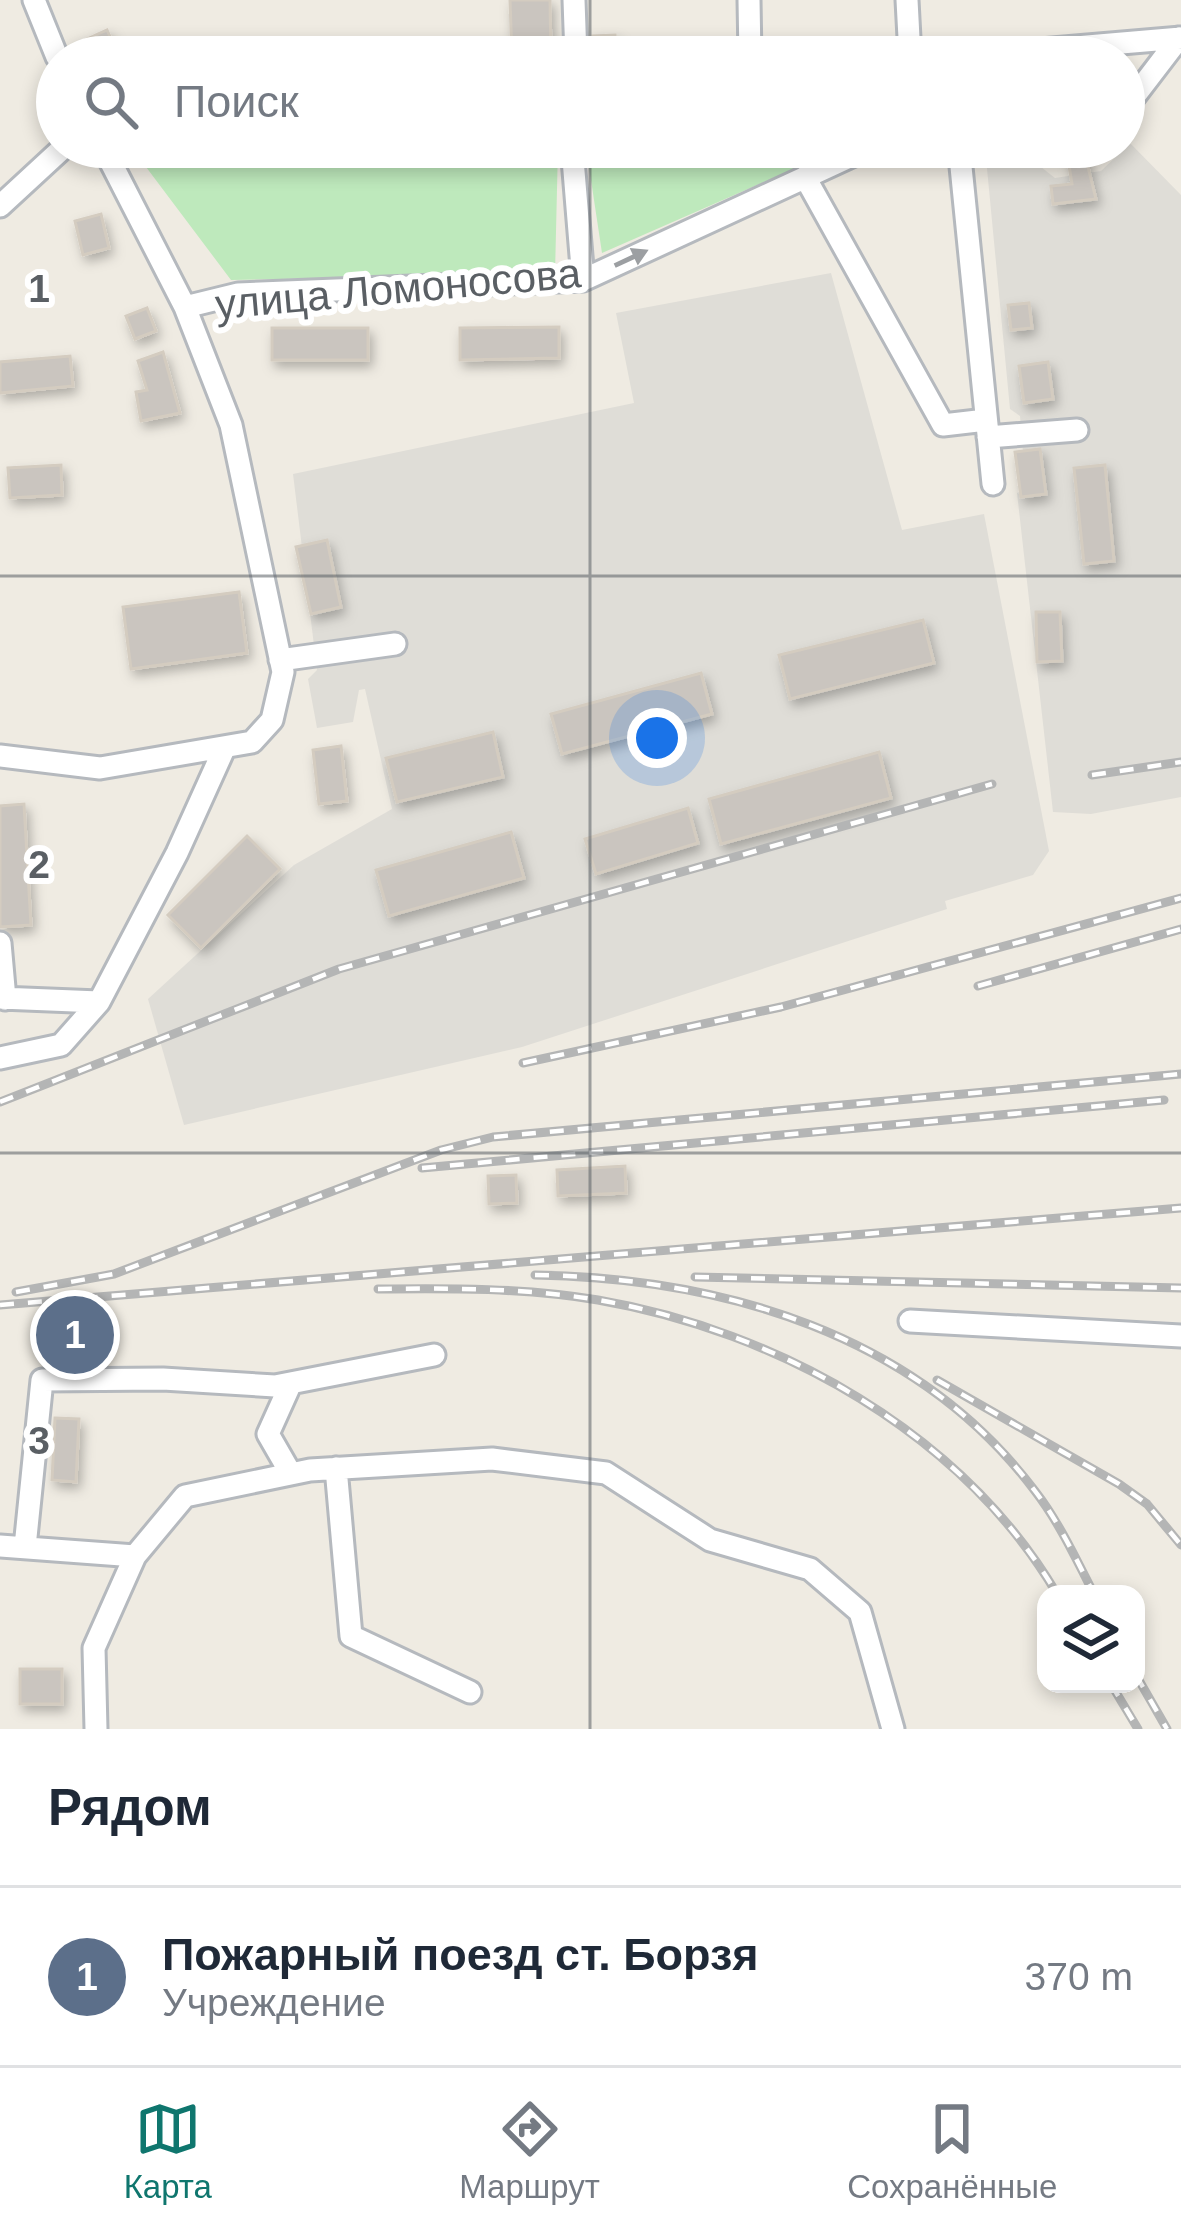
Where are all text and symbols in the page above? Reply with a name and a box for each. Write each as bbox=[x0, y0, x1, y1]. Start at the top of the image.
search box bbox=[36, 36, 1145, 168]
icon: search bbox=[78, 69, 144, 135]
text: Поиск bbox=[174, 76, 299, 127]
one-way arrow bbox=[614, 248, 649, 268]
street label: улица Ломоносова bbox=[213, 249, 583, 328]
text: 1 bbox=[28, 267, 50, 310]
your location bbox=[627, 708, 687, 768]
text: 2 bbox=[28, 843, 50, 886]
pin: 1 bbox=[36, 1290, 114, 1380]
text: 3 bbox=[28, 1419, 50, 1462]
map controls bbox=[1037, 1585, 1145, 1693]
button: layers bbox=[1037, 1585, 1145, 1693]
text: Рядом bbox=[48, 1779, 212, 1836]
text: Пожарный поезд ст. Борзя bbox=[162, 1929, 759, 1980]
text: 1 bbox=[76, 1955, 98, 1998]
text: 370 m bbox=[1025, 1955, 1133, 1998]
text: Учреждение bbox=[162, 1981, 386, 2024]
tab: Карта bbox=[124, 2096, 212, 2206]
tab: Маршрут bbox=[459, 2096, 600, 2206]
tab: Сохранённые bbox=[847, 2096, 1057, 2206]

